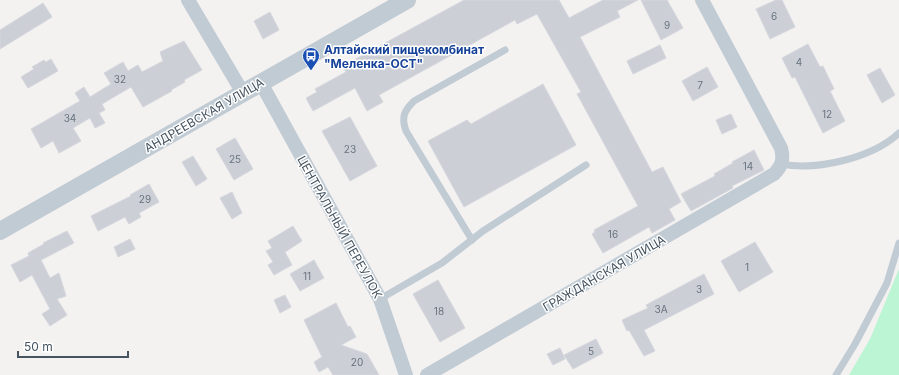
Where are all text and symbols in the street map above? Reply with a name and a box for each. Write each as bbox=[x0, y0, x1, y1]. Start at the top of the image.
house number: 6 bbox=[771, 10, 777, 22]
house number: 9 bbox=[664, 19, 670, 31]
place label: Алтайский пищекомбинат "Меленка-ОСТ" bbox=[324, 42, 484, 71]
bus stop icon: Алтайский пищекомбинат "Меленка-ОСТ" bbox=[301, 46, 321, 71]
house number: 4 bbox=[796, 56, 802, 68]
house number: 32 bbox=[114, 73, 126, 85]
street label: АНДРЕЕВСКАЯ УЛИЦА bbox=[142, 75, 266, 155]
house number: 7 bbox=[697, 79, 703, 91]
house number: 12 bbox=[822, 108, 832, 120]
house number: 34 bbox=[64, 112, 76, 124]
house number: 23 bbox=[344, 143, 356, 155]
house number: 25 bbox=[229, 153, 241, 165]
street label: ЦЕНТРАЛЬНЫЙ ПЕРЕУЛОК bbox=[294, 153, 386, 301]
house number: 14 bbox=[743, 160, 753, 172]
house number: 29 bbox=[139, 193, 151, 205]
house number: 16 bbox=[608, 228, 618, 240]
street label: ГРАЖДАНСКАЯ УЛИЦА bbox=[540, 232, 668, 314]
house number: 1 bbox=[745, 261, 749, 273]
house number: 11 bbox=[303, 270, 311, 282]
house number: 3 bbox=[696, 283, 702, 295]
house number: 3А bbox=[654, 303, 668, 315]
house number: 18 bbox=[434, 305, 444, 317]
scale bar bbox=[18, 333, 128, 359]
text: 50 m bbox=[24, 339, 53, 354]
house number: 5 bbox=[588, 345, 594, 357]
house number: 20 bbox=[351, 356, 363, 368]

